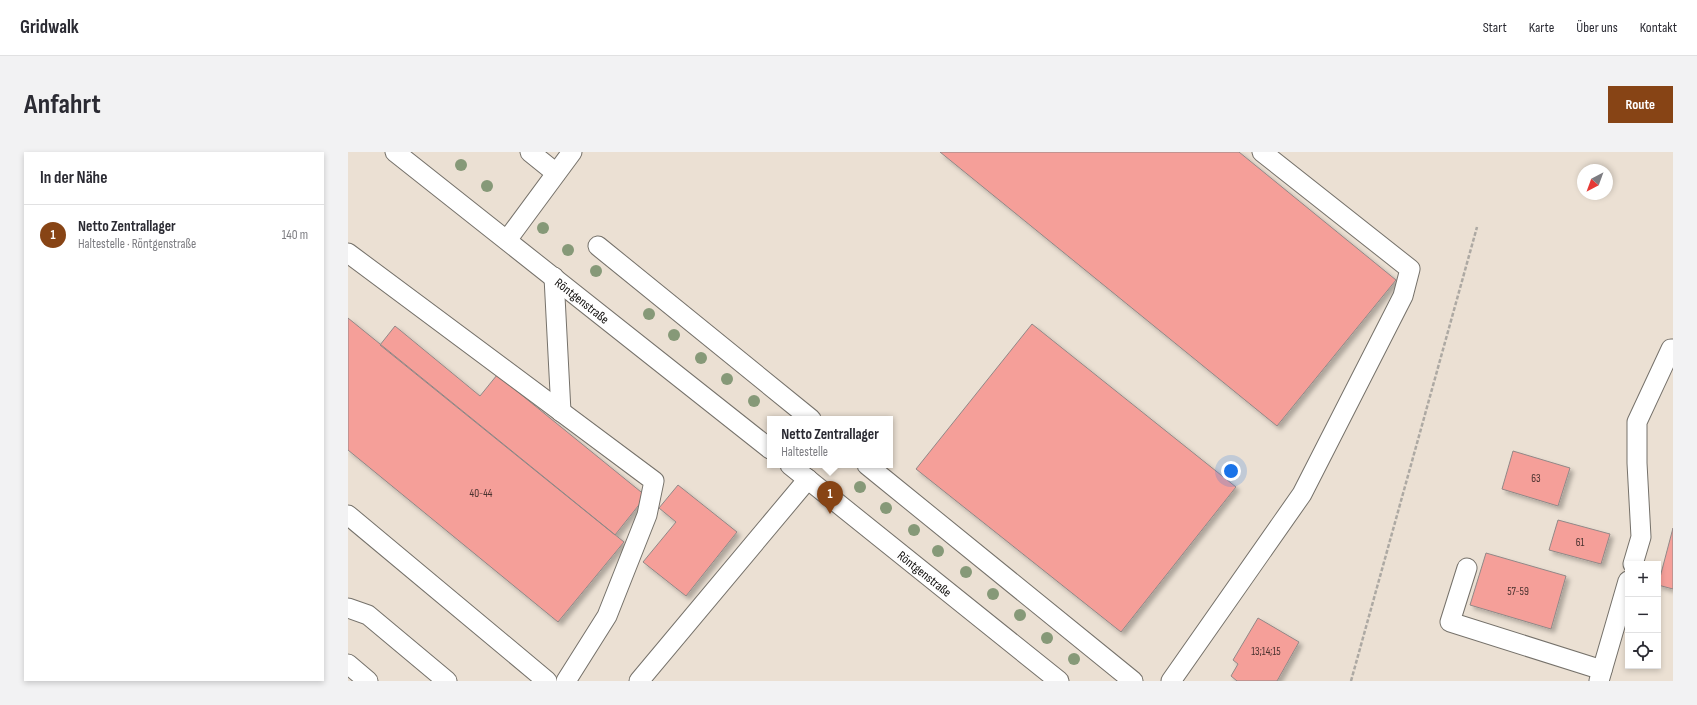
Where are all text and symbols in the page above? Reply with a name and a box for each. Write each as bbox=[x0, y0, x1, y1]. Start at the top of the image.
text: Gridwalk bbox=[20, 16, 79, 39]
text: Start bbox=[1483, 19, 1507, 36]
text: Karte bbox=[1529, 19, 1554, 36]
text: Über uns bbox=[1576, 19, 1618, 36]
text: Kontakt bbox=[1640, 19, 1677, 36]
button: Route bbox=[1608, 86, 1673, 123]
text: Anfahrt bbox=[24, 88, 101, 121]
north arrow bbox=[1577, 164, 1613, 200]
text: In der Nähe bbox=[40, 168, 107, 188]
text: Netto Zentrallager bbox=[78, 217, 176, 236]
text: 1 bbox=[50, 227, 56, 243]
text: 140 m bbox=[282, 227, 308, 243]
text: Haltestelle · Röntgenstraße bbox=[78, 236, 196, 252]
street label: Röntgenstraße bbox=[551, 275, 612, 328]
popup bbox=[767, 416, 893, 468]
text: Netto Zentrallager bbox=[781, 425, 879, 444]
text: Haltestelle bbox=[781, 444, 828, 460]
your location bbox=[1221, 461, 1241, 481]
house number: 63 bbox=[1531, 472, 1541, 485]
pin: 1 bbox=[817, 481, 843, 514]
house number: 40-44 bbox=[470, 487, 493, 500]
house number: 61 bbox=[1576, 536, 1584, 549]
street label: Röntgenstraße bbox=[894, 548, 955, 601]
map controls bbox=[1625, 561, 1661, 669]
button: + bbox=[1625, 561, 1661, 597]
house number: 57-59 bbox=[1507, 585, 1529, 598]
button: − bbox=[1625, 597, 1661, 633]
button: locate bbox=[1625, 633, 1661, 669]
house number: 13;14;15 bbox=[1251, 645, 1281, 658]

